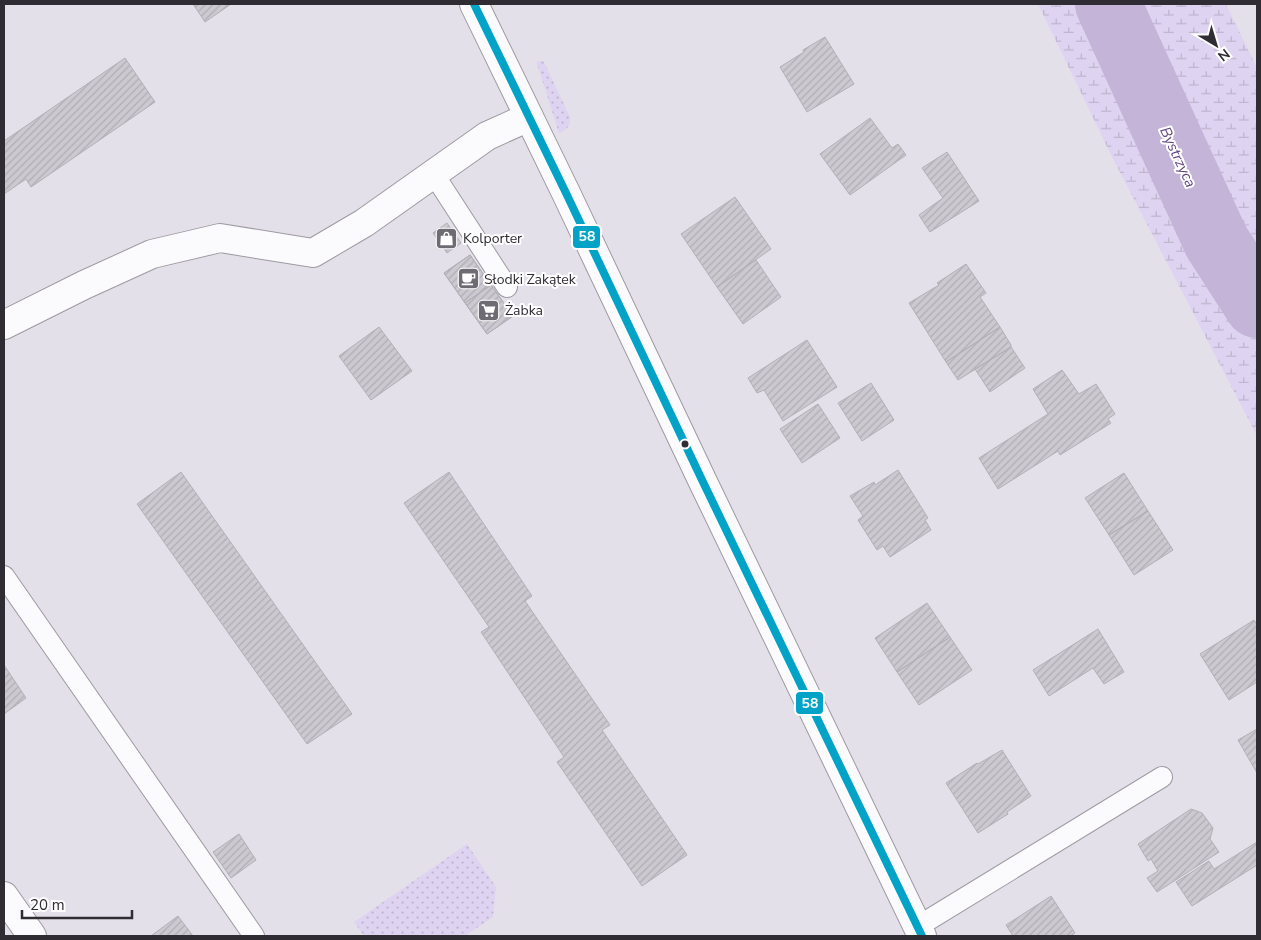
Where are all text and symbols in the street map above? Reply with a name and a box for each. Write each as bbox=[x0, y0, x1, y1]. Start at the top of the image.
north arrow bbox=[1191, 20, 1241, 70]
text: N bbox=[1214, 44, 1234, 66]
water label: Bystrzyca bbox=[1155, 123, 1201, 191]
line badge: 58 bbox=[572, 225, 601, 249]
shop icon: Kolporter bbox=[435, 226, 459, 250]
text: 58 bbox=[579, 227, 595, 246]
place label: Kolporter bbox=[463, 229, 522, 248]
cafe icon: Słodki Zakątek bbox=[456, 267, 480, 291]
place label: Słodki Zakątek bbox=[484, 270, 577, 289]
supermarket icon: Żabka bbox=[477, 298, 501, 322]
place label: Żabka bbox=[505, 301, 543, 320]
unlabelled marker bbox=[680, 439, 690, 449]
line badge: 58 bbox=[795, 691, 824, 715]
text: 58 bbox=[802, 694, 818, 713]
scale bar bbox=[22, 888, 132, 920]
text: 20 m bbox=[30, 895, 65, 915]

